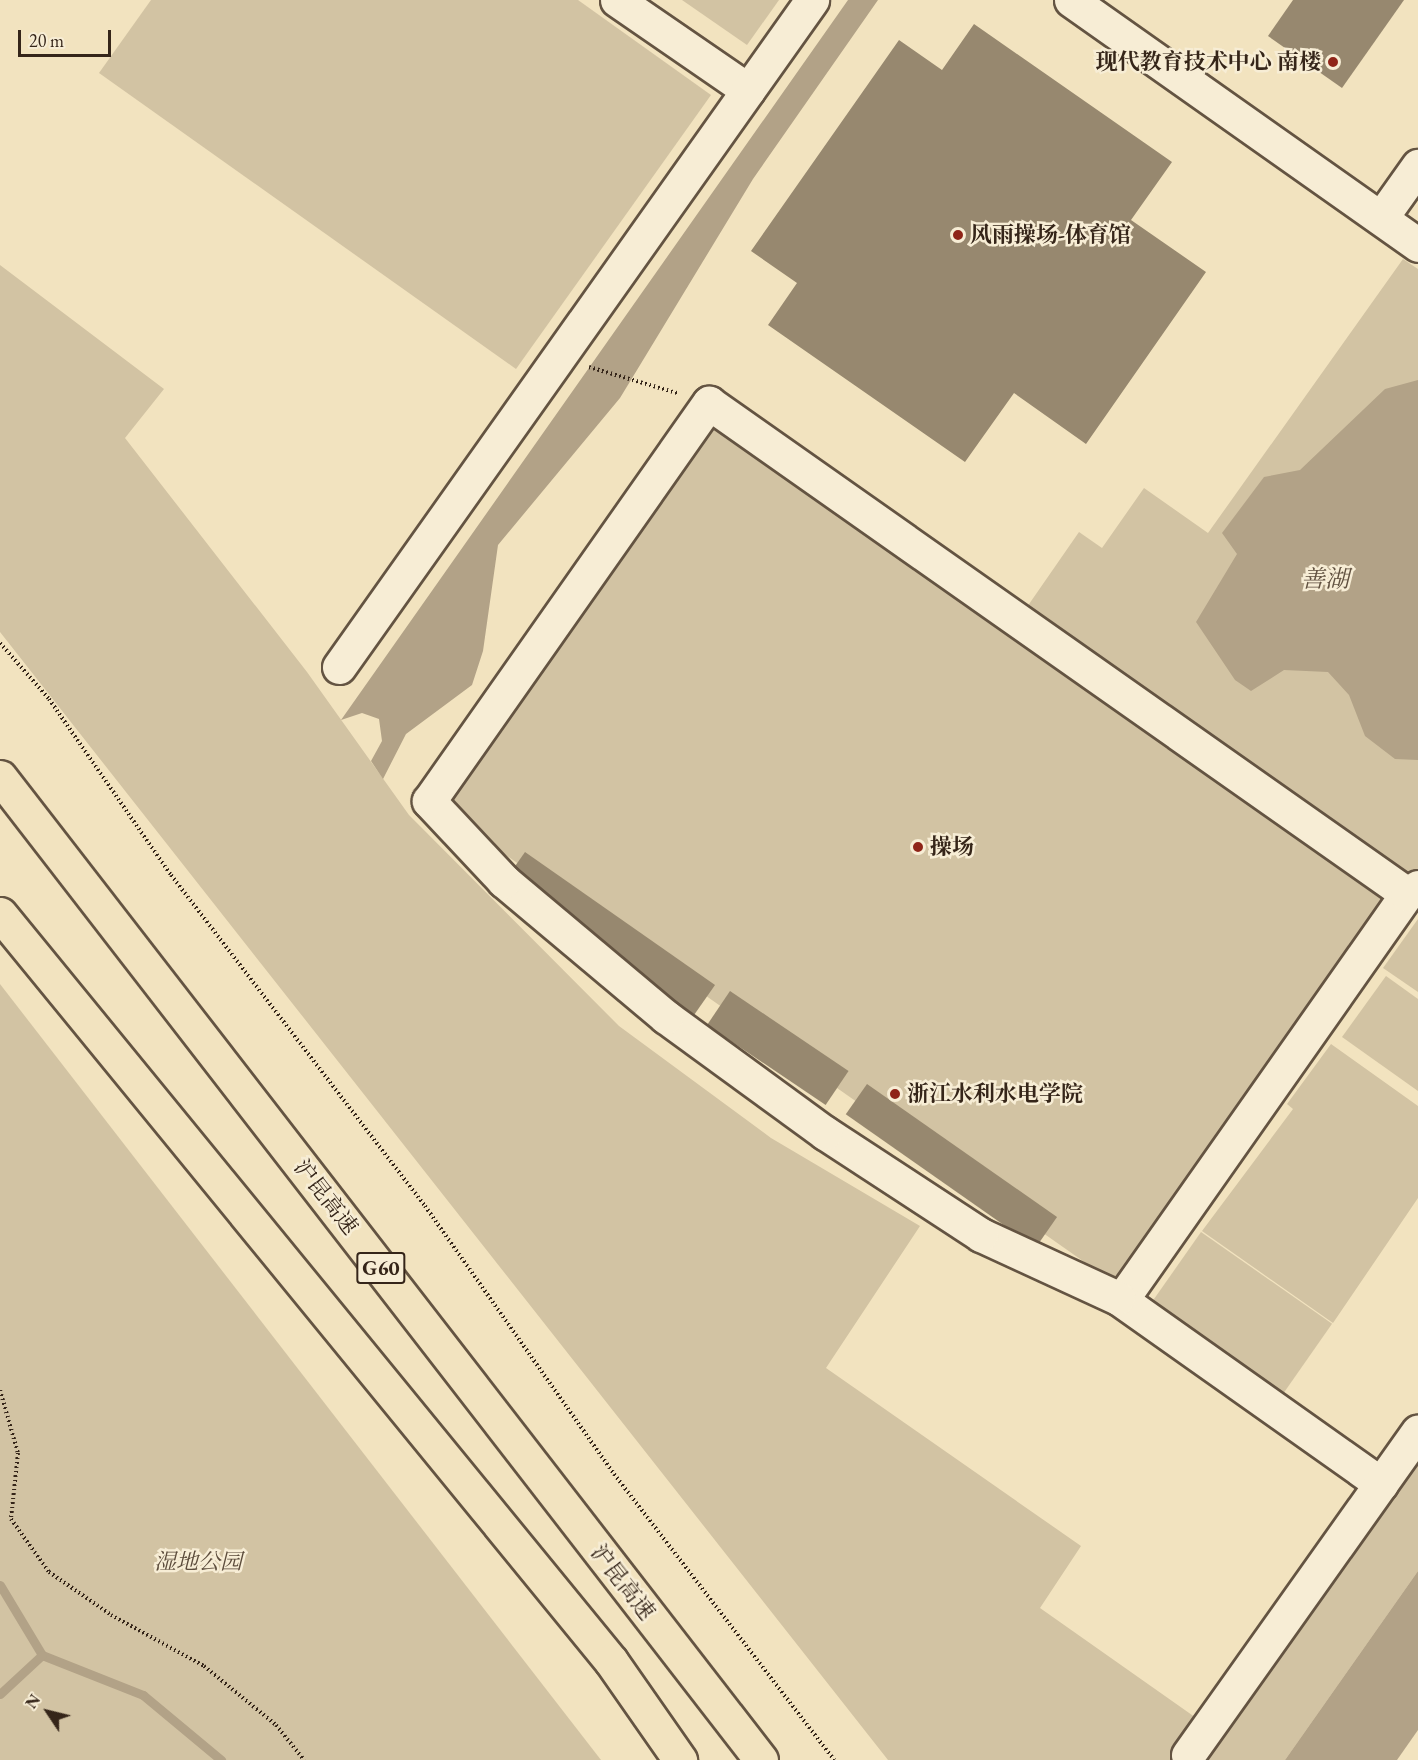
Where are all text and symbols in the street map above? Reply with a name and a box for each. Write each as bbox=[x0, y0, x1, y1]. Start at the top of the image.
scale bar bbox=[21, 18, 114, 56]
text: 20 m bbox=[29, 29, 64, 52]
place label: 现代教育技术中心 南楼 bbox=[1096, 49, 1321, 75]
marker: 现代教育技术中心 南楼 bbox=[1326, 55, 1340, 69]
place label: 风雨操场-体育馆 bbox=[970, 222, 1131, 248]
marker: 风雨操场-体育馆 bbox=[951, 228, 965, 242]
water label: 善湖 bbox=[1301, 565, 1349, 593]
place label: 操场 bbox=[930, 834, 974, 860]
marker: 操场 bbox=[911, 840, 925, 854]
place label: 浙江水利水电学院 bbox=[907, 1081, 1083, 1107]
marker: 浙江水利水电学院 bbox=[888, 1087, 902, 1101]
street label: 沪昆高速 bbox=[289, 1154, 363, 1240]
road number: G60 bbox=[356, 1250, 406, 1286]
street label: 沪昆高速 bbox=[586, 1539, 660, 1625]
park label: 湿地公园 bbox=[154, 1549, 242, 1575]
north arrow bbox=[18, 1682, 78, 1742]
text: N bbox=[21, 1690, 45, 1713]

